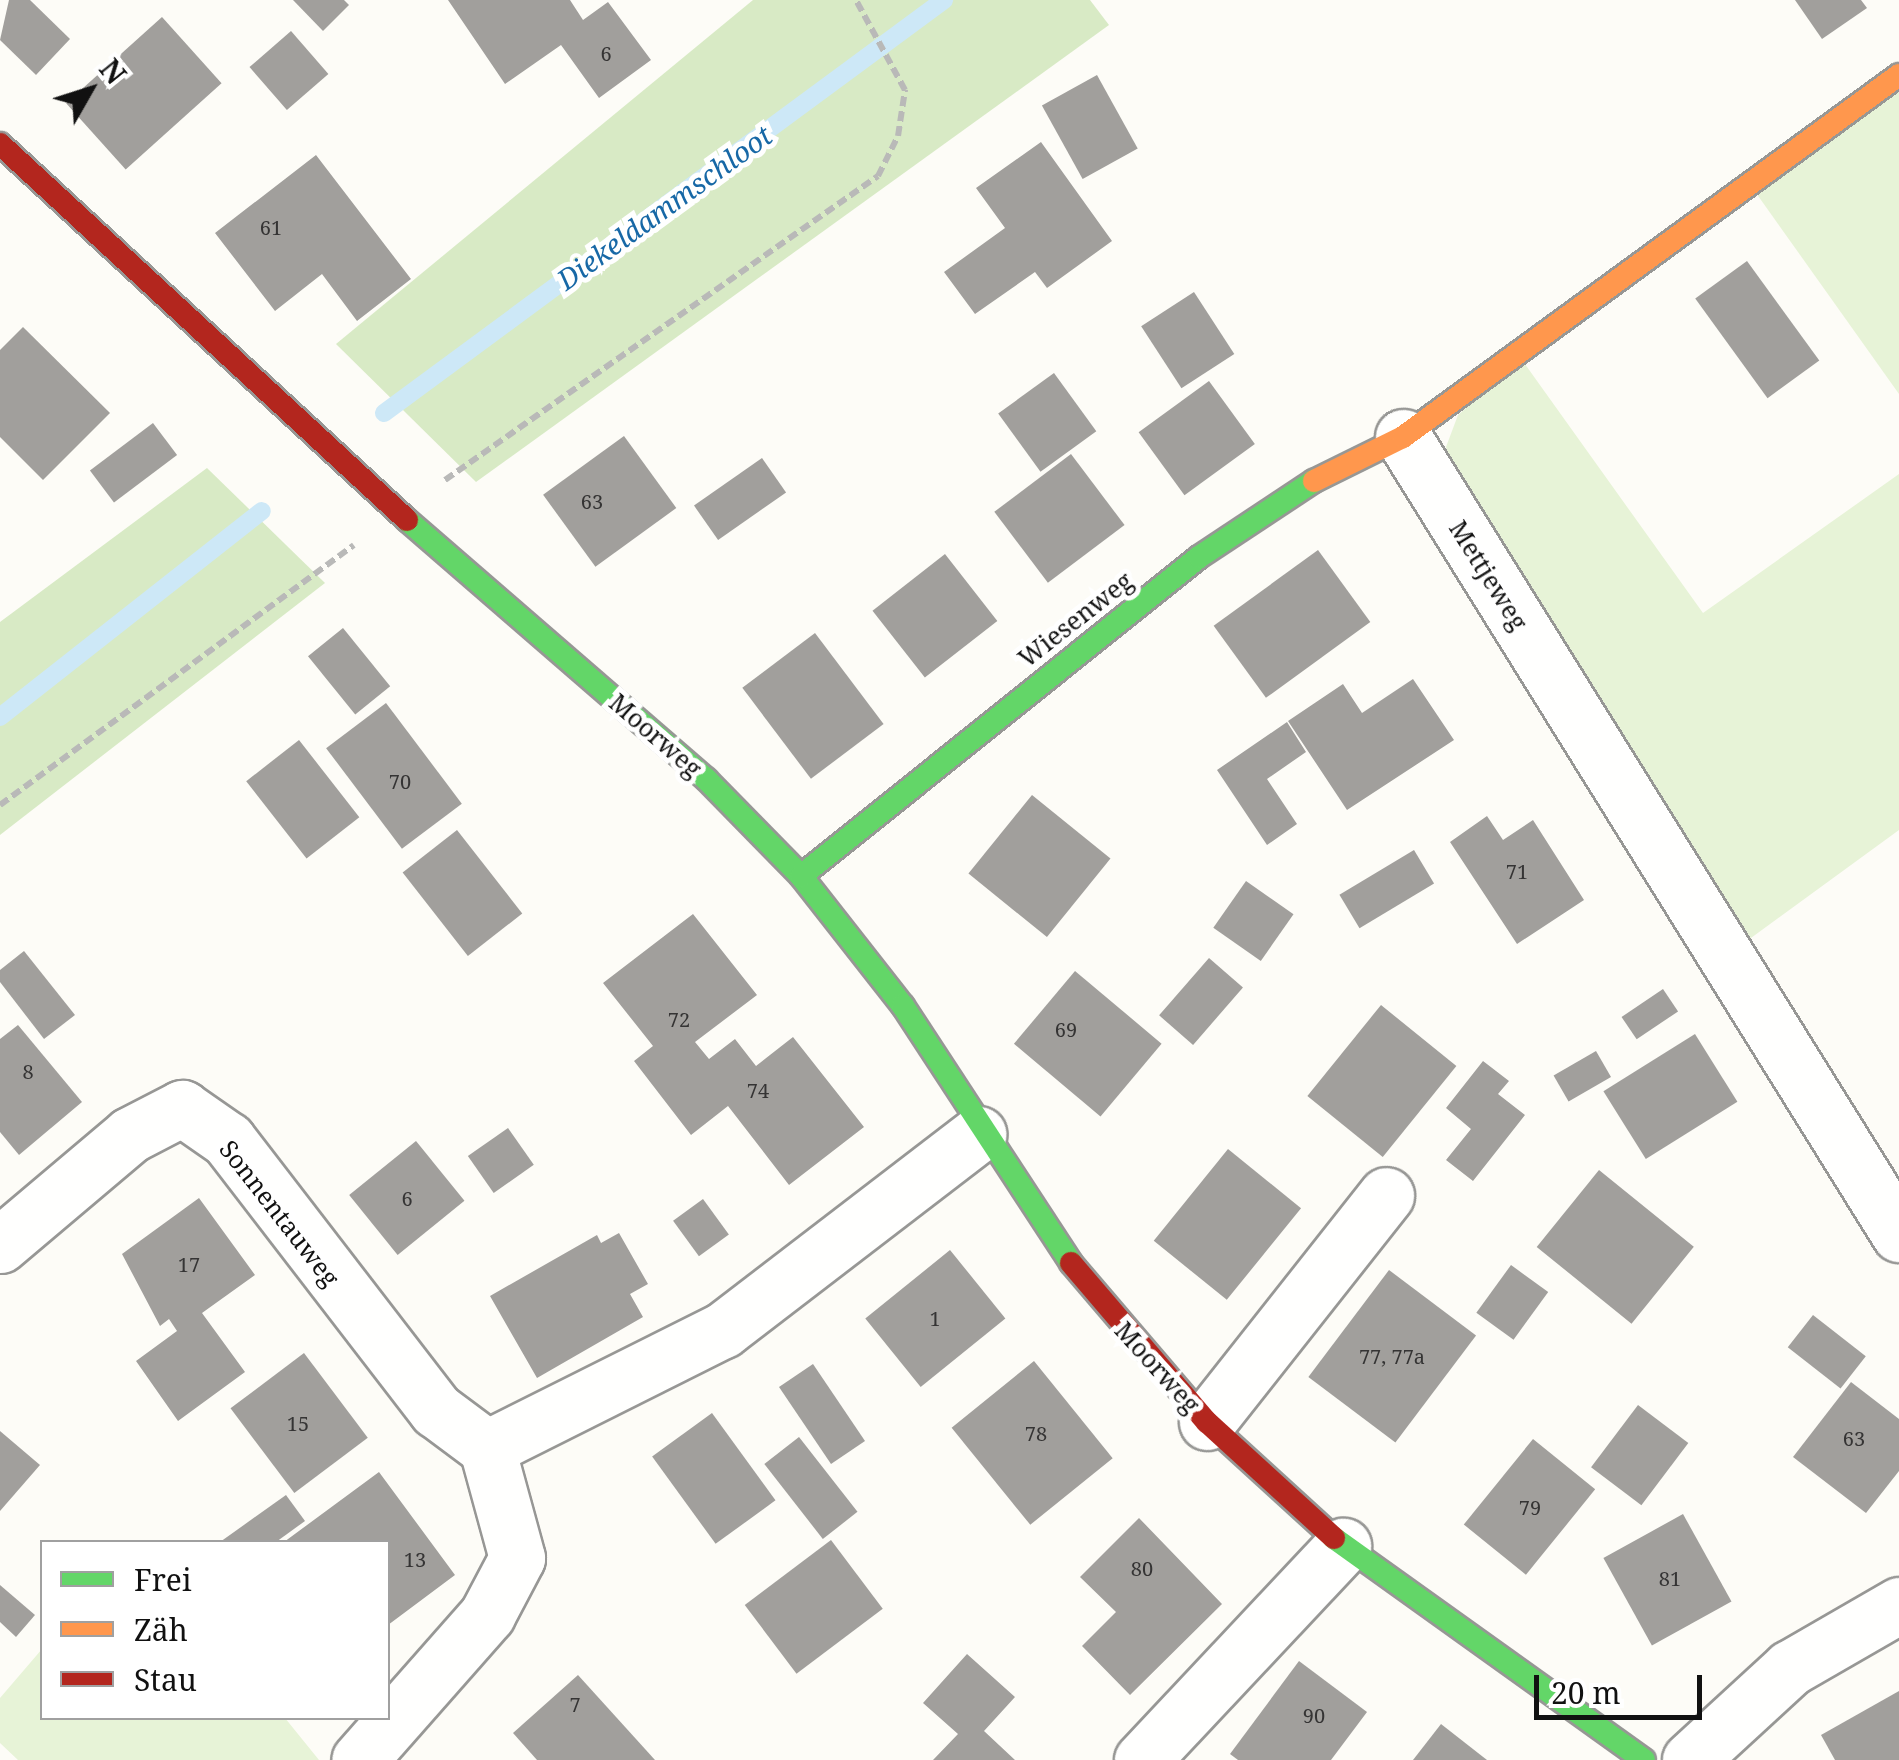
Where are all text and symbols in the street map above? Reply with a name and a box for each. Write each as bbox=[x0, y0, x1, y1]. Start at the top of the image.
north arrow bbox=[40, 40, 140, 140]
house number: 6 bbox=[600, 41, 612, 65]
text: N bbox=[92, 51, 135, 92]
water label: Diekeldammschloot bbox=[550, 118, 778, 296]
house number: 61 bbox=[260, 215, 282, 239]
house number: 63 bbox=[581, 489, 603, 513]
street label: Mettjeweg bbox=[1444, 515, 1534, 635]
street label: Wiesenweg bbox=[1012, 565, 1138, 673]
street label: Moorweg bbox=[604, 687, 708, 783]
house number: 70 bbox=[389, 769, 411, 793]
house number: 71 bbox=[1506, 859, 1528, 883]
house number: 72 bbox=[668, 1007, 690, 1031]
house number: 69 bbox=[1055, 1017, 1077, 1041]
house number: 8 bbox=[22, 1059, 34, 1083]
house number: 74 bbox=[747, 1078, 769, 1102]
street label: Sonnentauweg bbox=[214, 1134, 346, 1292]
house number: 6 bbox=[401, 1186, 413, 1210]
house number: 17 bbox=[178, 1252, 200, 1276]
house number: 1 bbox=[929, 1306, 941, 1330]
street label: Moorweg bbox=[1109, 1315, 1207, 1419]
house number: 77, 77a bbox=[1359, 1344, 1425, 1368]
house number: 15 bbox=[287, 1411, 309, 1435]
house number: 78 bbox=[1025, 1421, 1047, 1445]
house number: 63 bbox=[1843, 1426, 1865, 1450]
house number: 79 bbox=[1519, 1495, 1541, 1519]
legend bbox=[40, 1540, 390, 1720]
house number: 13 bbox=[404, 1547, 426, 1571]
house number: 80 bbox=[1131, 1556, 1153, 1580]
text: Frei bbox=[134, 1559, 191, 1600]
house number: 81 bbox=[1659, 1566, 1681, 1590]
text: Zäh bbox=[134, 1609, 188, 1650]
scale bar bbox=[1539, 1655, 1706, 1717]
text: Stau bbox=[134, 1659, 197, 1700]
text: 20 m bbox=[1551, 1672, 1621, 1713]
house number: 7 bbox=[569, 1692, 581, 1716]
house number: 90 bbox=[1303, 1703, 1325, 1727]

